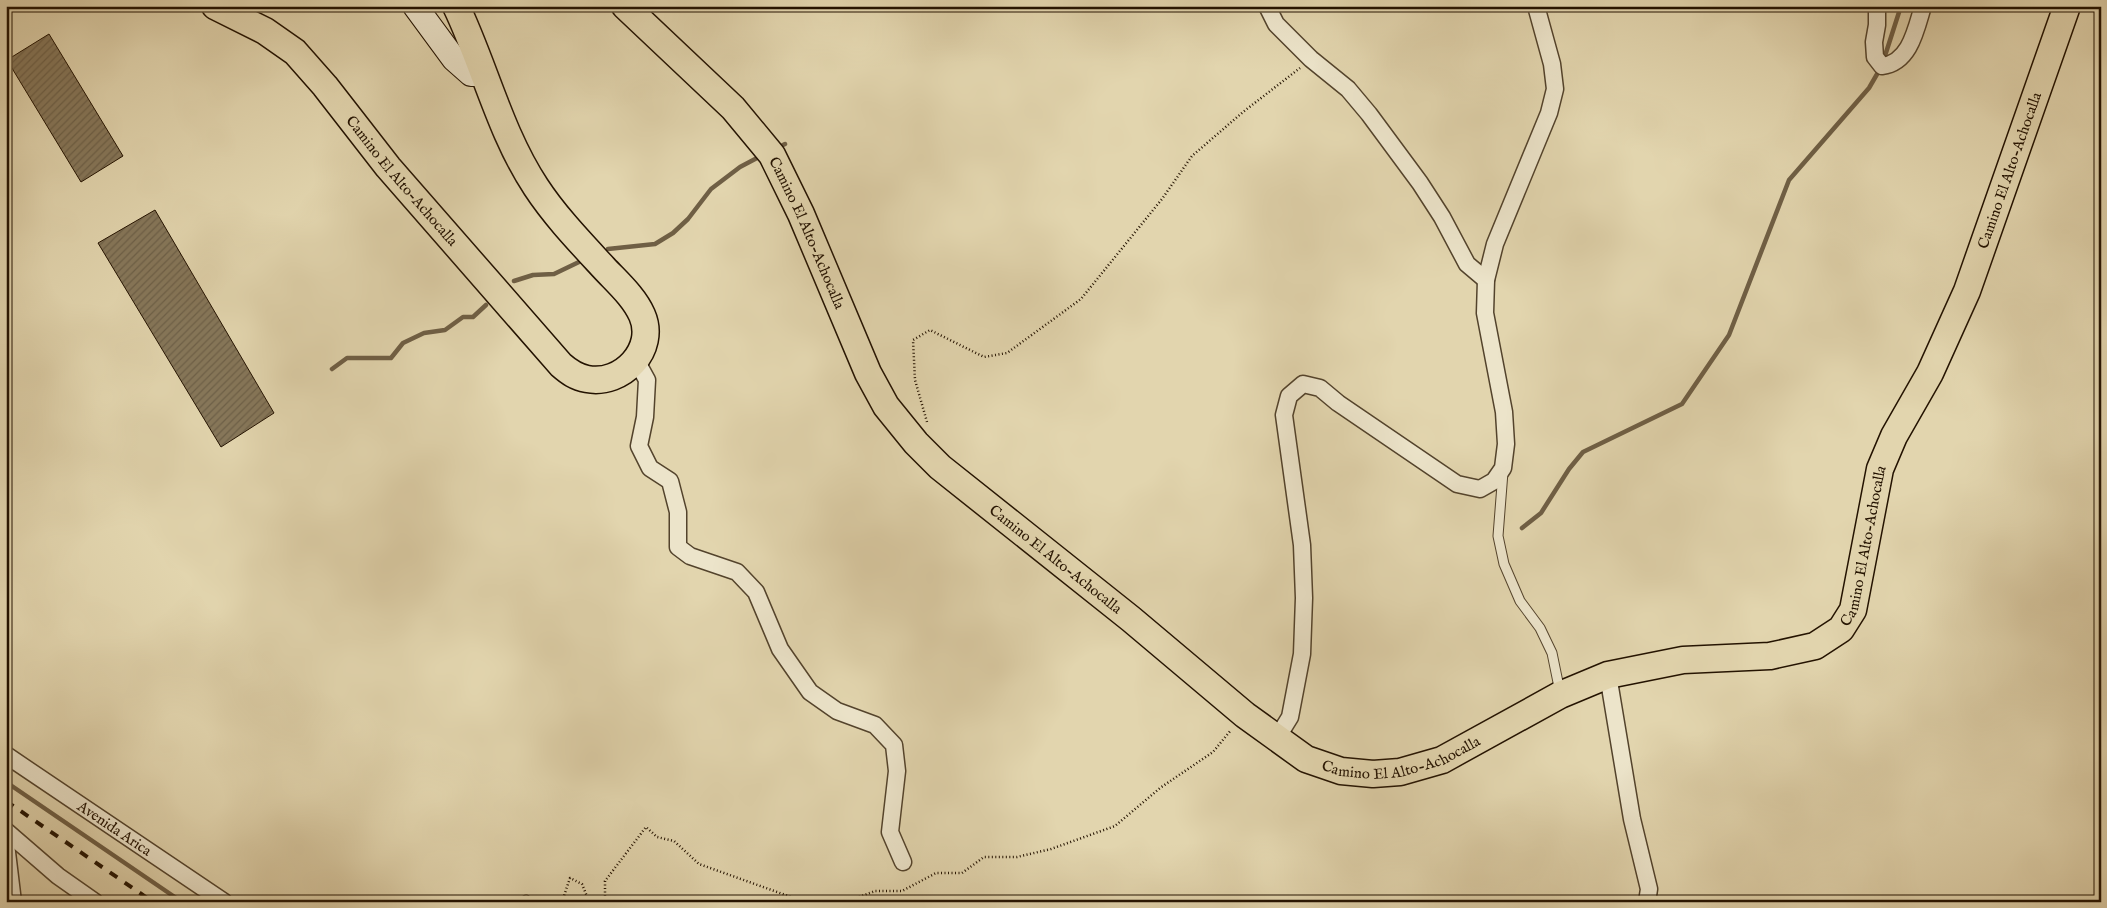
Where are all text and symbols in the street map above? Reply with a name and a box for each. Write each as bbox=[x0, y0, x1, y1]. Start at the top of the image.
street label: Camino El Alto-Achocalla bbox=[1973, 89, 2046, 251]
street label: Camino El Alto-Achocalla bbox=[342, 112, 463, 250]
street label: Camino El Alto-Achocalla bbox=[765, 154, 850, 312]
street label: Camino El Alto-Achocalla bbox=[1836, 462, 1890, 630]
street label: Camino El Alto-Achocalla bbox=[985, 500, 1127, 618]
street label: Camino El Alto-Achocalla bbox=[1319, 731, 1484, 783]
street label: Avenida Arica bbox=[73, 796, 156, 860]

